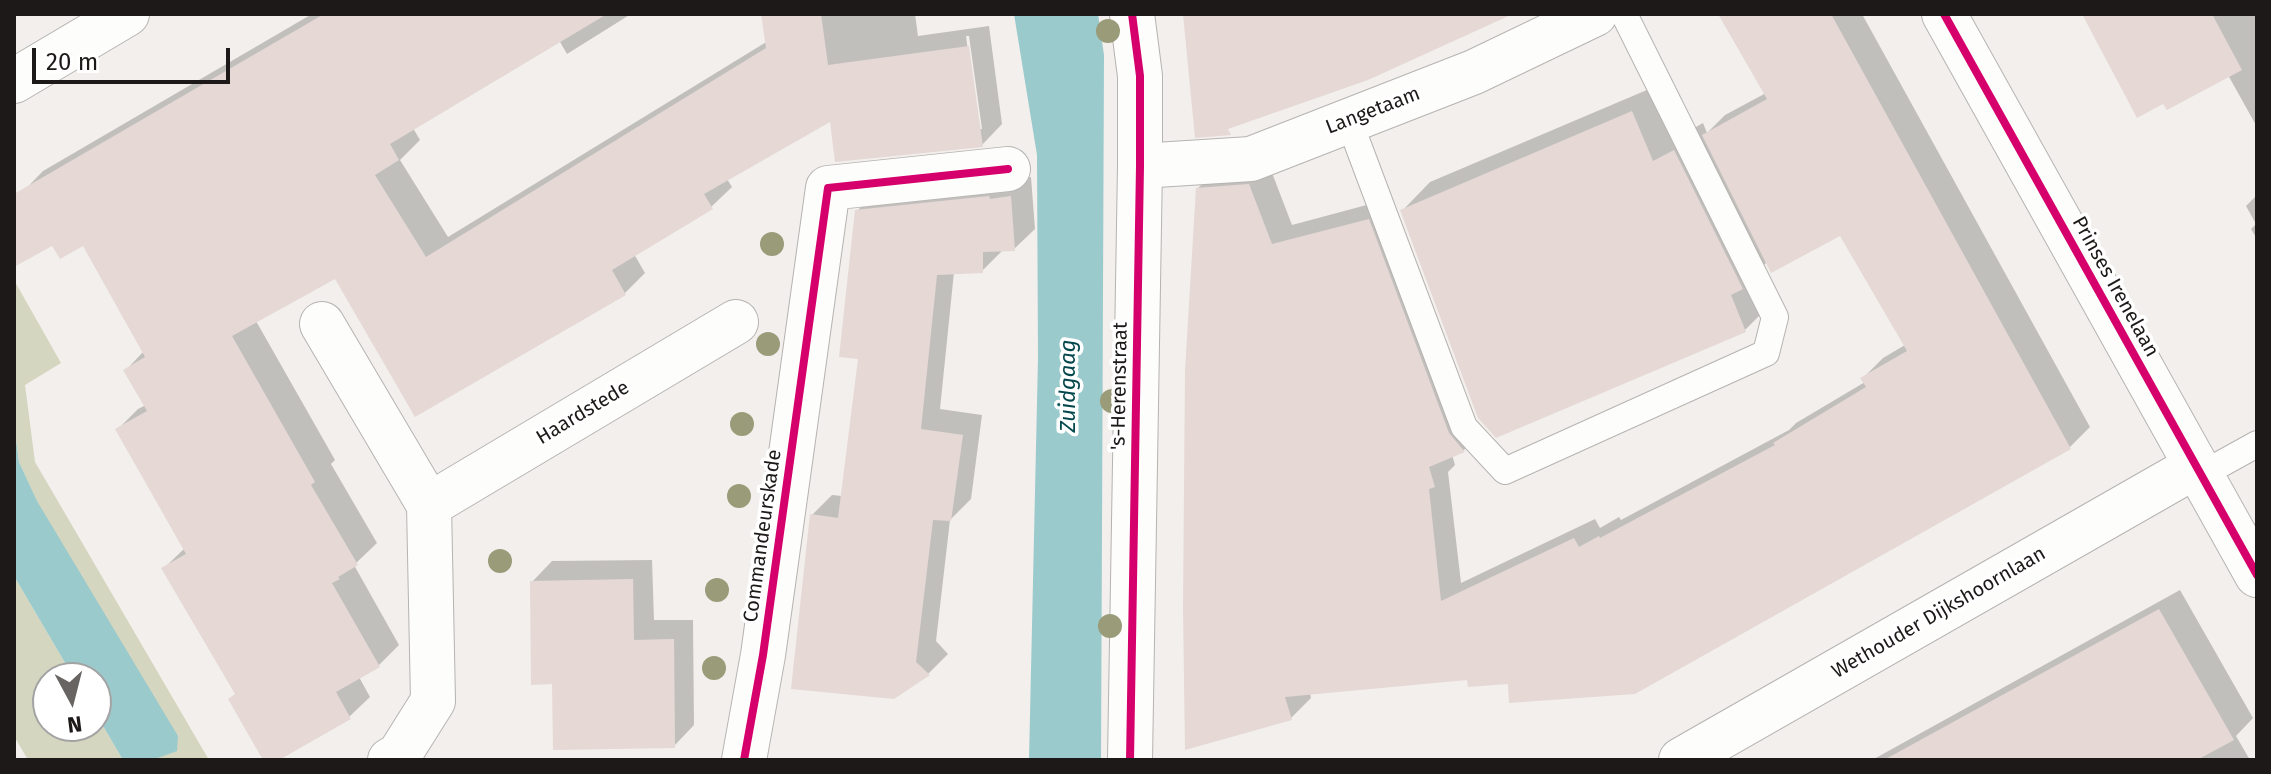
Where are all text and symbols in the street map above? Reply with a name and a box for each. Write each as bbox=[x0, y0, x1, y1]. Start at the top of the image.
scale bar bbox=[36, 32, 234, 82]
text: 20 m bbox=[46, 48, 98, 76]
street label: Langetaam bbox=[1322, 82, 1424, 140]
street label: Prinses Irenelaan bbox=[2066, 213, 2164, 361]
street label: 's-Herenstraat bbox=[1107, 322, 1133, 450]
water label: Zuidgaag bbox=[1056, 339, 1082, 433]
street label: Haardstede bbox=[532, 376, 634, 450]
street label: Commandeurskade bbox=[739, 448, 787, 624]
street label: Wethouder Dijkshoornlaan bbox=[1828, 542, 2050, 684]
north arrow bbox=[32, 662, 112, 742]
text: N bbox=[66, 710, 84, 739]

